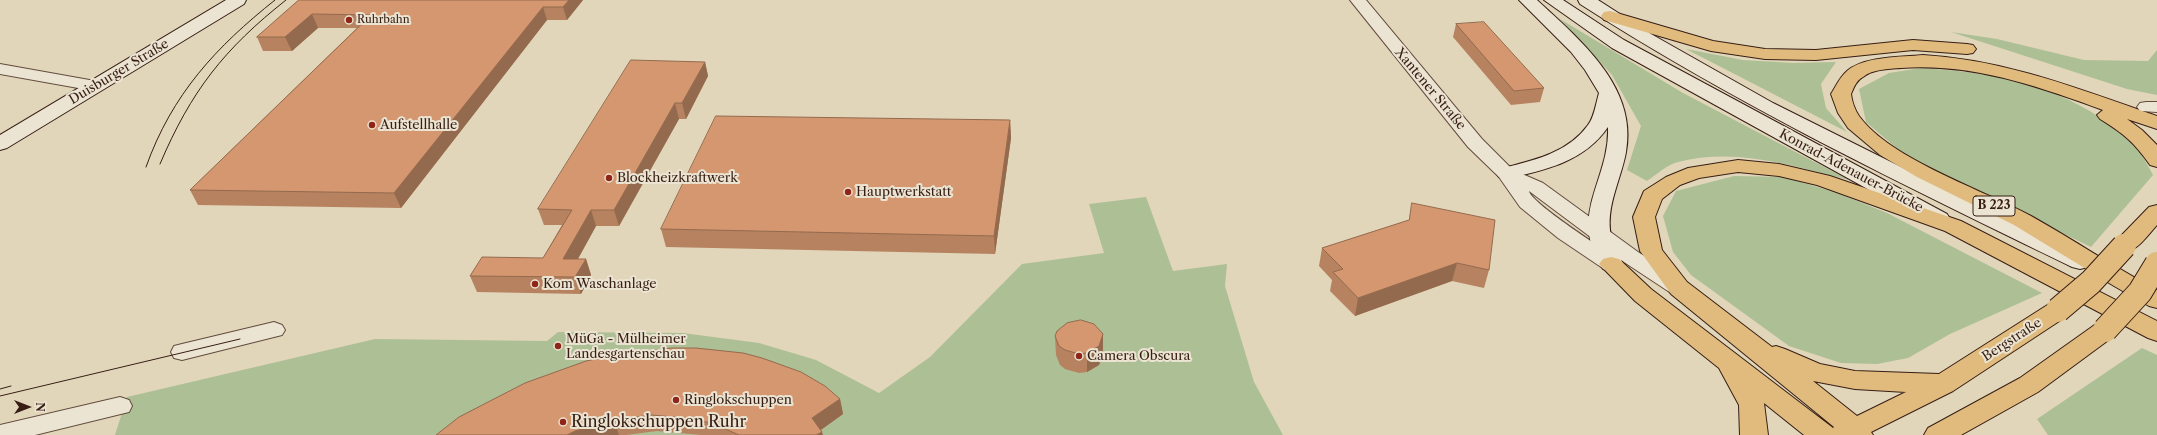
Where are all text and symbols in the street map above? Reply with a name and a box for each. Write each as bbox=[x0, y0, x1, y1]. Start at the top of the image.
place label: Ruhrbahn bbox=[357, 13, 410, 27]
marker: Ruhrbahn bbox=[344, 15, 354, 25]
street label: Duisburger Straße bbox=[66, 36, 172, 108]
street label: Xantener Straße bbox=[1391, 45, 1469, 133]
place label: Aufstellhalle bbox=[380, 117, 457, 133]
marker: Aufstellhalle bbox=[367, 120, 377, 130]
street label: Konrad-Adenauer-Brücke bbox=[1776, 126, 1926, 216]
place label: Blockheizkraftwerk bbox=[617, 170, 738, 186]
marker: Blockheizkraftwerk bbox=[604, 173, 614, 183]
place label: Hauptwerkstatt bbox=[856, 184, 951, 200]
marker: Hauptwerkstatt bbox=[843, 187, 853, 197]
road number: B 223 bbox=[1973, 196, 2015, 216]
place label: Kom Waschanlage bbox=[543, 276, 657, 292]
marker: Kom Waschanlage bbox=[530, 279, 540, 289]
street label: Bergstraße bbox=[1979, 315, 2045, 365]
place label: MüGa - Mülheimer Landesgartenschau bbox=[566, 331, 686, 362]
marker: MüGa - Mülheimer Landesgartenschau bbox=[553, 341, 563, 351]
place label: Camera Obscura bbox=[1087, 348, 1190, 364]
marker: Camera Obscura bbox=[1074, 351, 1084, 361]
north arrow bbox=[8, 387, 48, 427]
place label: Ringlokschuppen bbox=[684, 392, 792, 408]
marker: Ringlokschuppen bbox=[671, 395, 681, 405]
text: N bbox=[33, 402, 47, 412]
place label: Ringlokschuppen Ruhr bbox=[571, 412, 746, 432]
marker: Ringlokschuppen Ruhr bbox=[558, 417, 568, 427]

